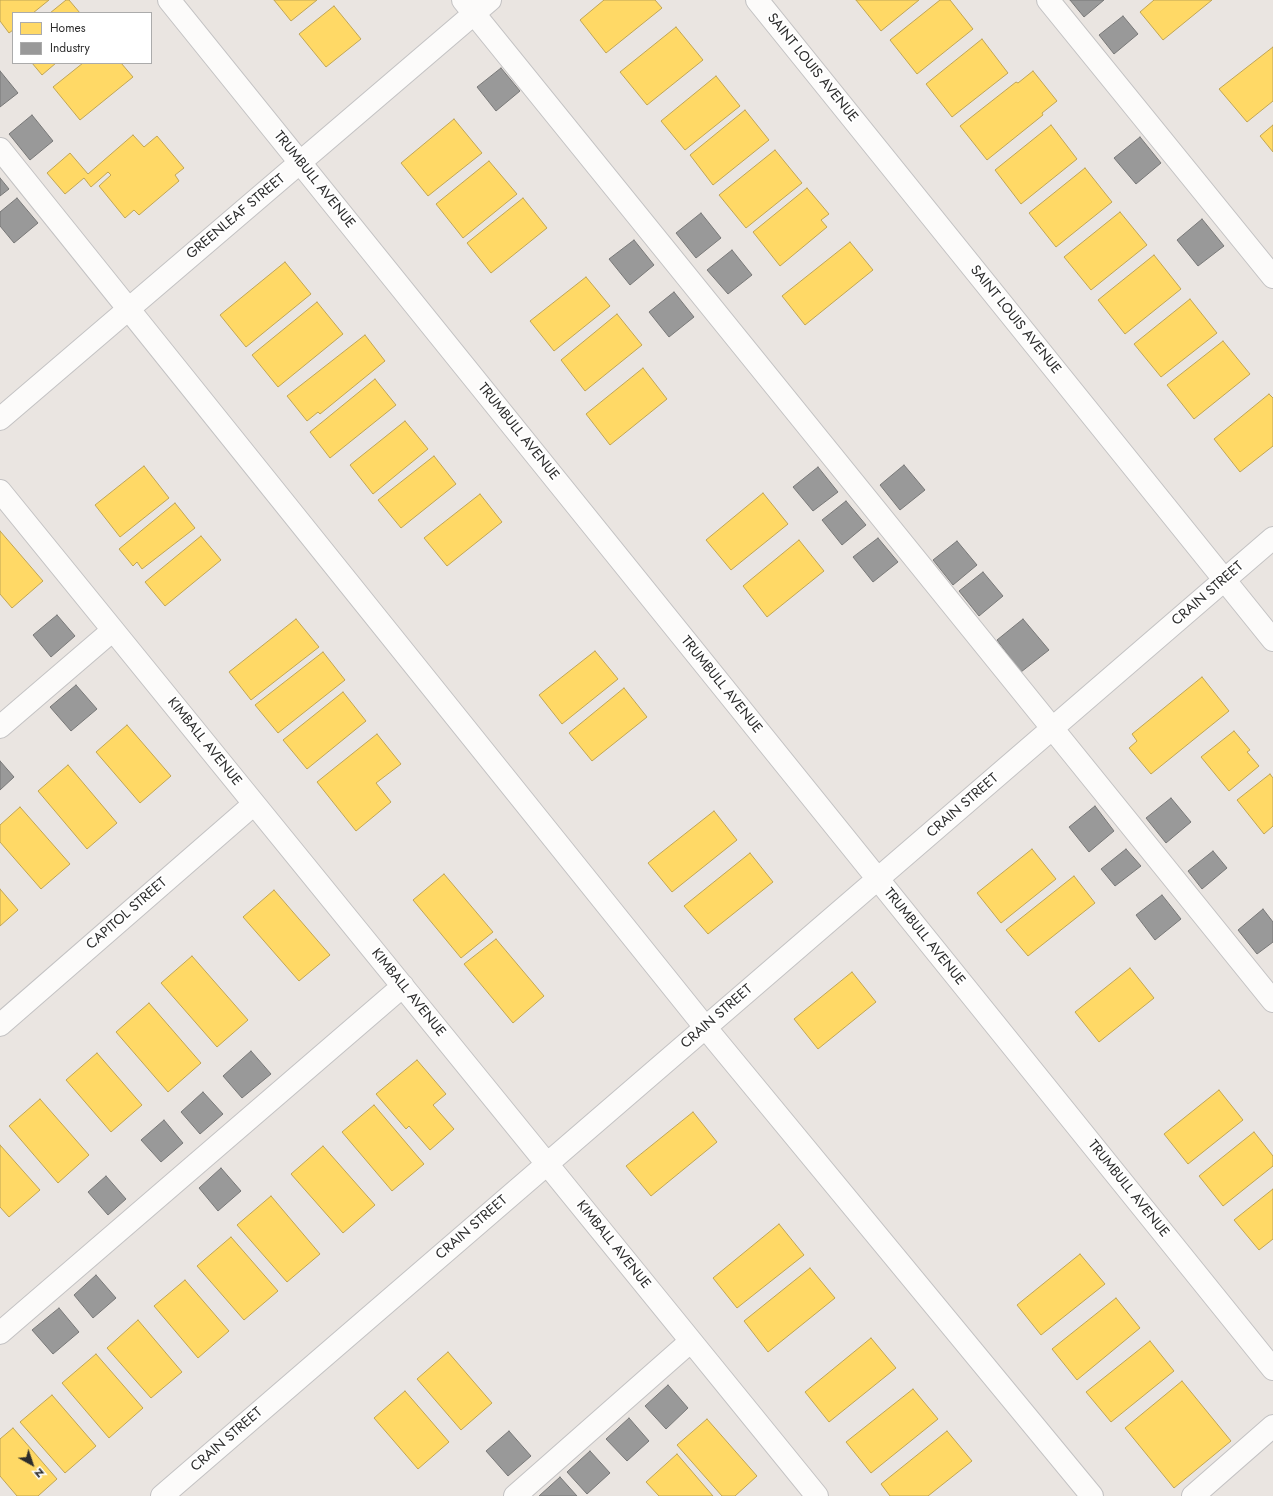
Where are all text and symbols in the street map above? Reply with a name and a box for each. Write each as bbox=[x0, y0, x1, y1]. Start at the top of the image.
street label: SAINT LOUIS AVENUE bbox=[763, 10, 861, 126]
legend bbox=[12, 12, 152, 64]
text: Homes bbox=[50, 19, 86, 37]
text: Industry bbox=[50, 39, 90, 57]
street label: TRUMBULL AVENUE bbox=[270, 128, 358, 232]
street label: GREENLEAF STREET bbox=[183, 171, 289, 263]
street label: SAINT LOUIS AVENUE bbox=[966, 262, 1064, 378]
street label: TRUMBULL AVENUE bbox=[474, 380, 562, 484]
street label: CRAIN STREET bbox=[1169, 558, 1247, 630]
street label: TRUMBULL AVENUE bbox=[677, 633, 765, 737]
street label: KIMBALL AVENUE bbox=[163, 695, 245, 789]
street label: CRAIN STREET bbox=[924, 770, 1002, 842]
street label: CAPITOL STREET bbox=[83, 875, 171, 953]
street label: TRUMBULL AVENUE bbox=[880, 885, 968, 989]
street label: KIMBALL AVENUE bbox=[367, 946, 449, 1040]
street label: CRAIN STREET bbox=[678, 981, 756, 1053]
street label: TRUMBULL AVENUE bbox=[1084, 1137, 1172, 1241]
street label: CRAIN STREET bbox=[433, 1192, 511, 1264]
street label: KIMBALL AVENUE bbox=[572, 1198, 654, 1292]
street label: CRAIN STREET bbox=[188, 1404, 266, 1476]
north arrow bbox=[12, 1444, 52, 1484]
text: N bbox=[31, 1464, 48, 1482]

